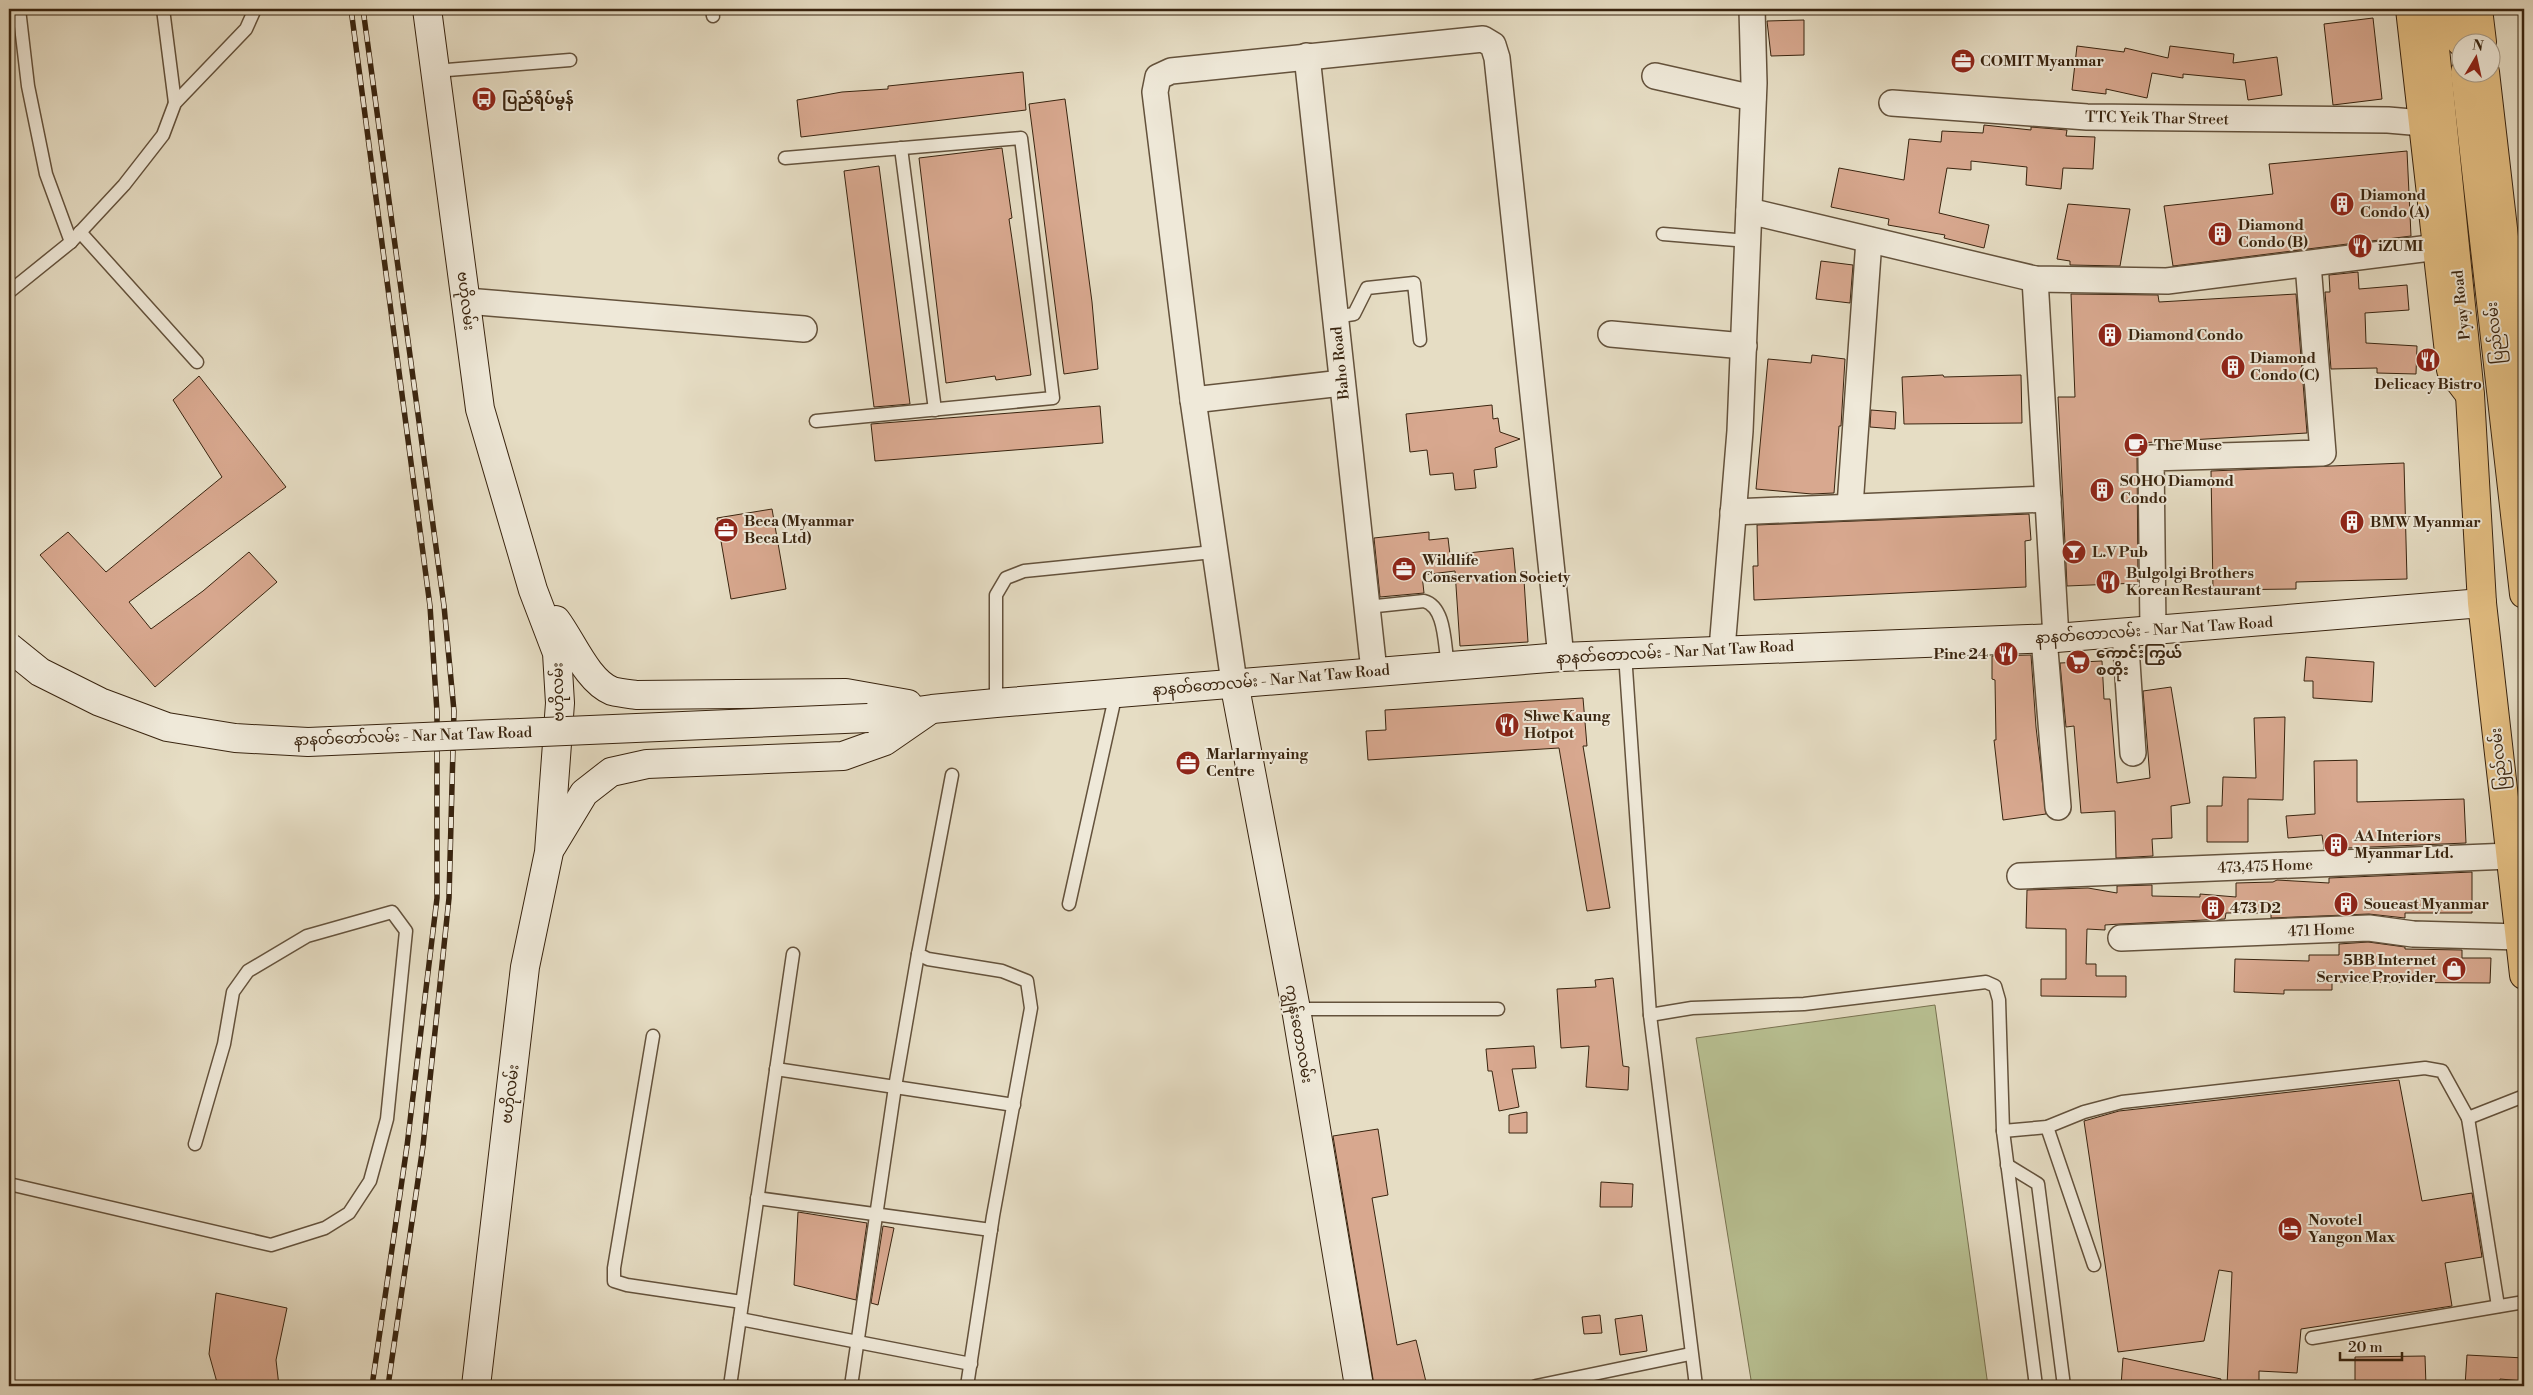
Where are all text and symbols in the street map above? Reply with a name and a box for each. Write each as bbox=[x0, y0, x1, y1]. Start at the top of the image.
north arrow bbox=[2450, 32, 2500, 82]
text: N bbox=[2471, 36, 2485, 56]
office icon: COMIT Myanmar bbox=[1950, 48, 1976, 74]
place label: COMIT Myanmar bbox=[1980, 52, 2104, 71]
bus stop icon: ပြည်ရိပ်မွန် bbox=[471, 86, 497, 112]
place label: ပြည်ရိပ်မွန် bbox=[502, 89, 574, 111]
street label: TTC Yeik Thar Street bbox=[2085, 108, 2230, 129]
place label: Diamond Condo (A) bbox=[2360, 186, 2430, 222]
building icon: Diamond Condo (A) bbox=[2329, 191, 2355, 217]
place label: Diamond Condo (B) bbox=[2238, 216, 2308, 252]
building icon: Diamond Condo (B) bbox=[2207, 221, 2233, 247]
restaurant icon: iZUMI bbox=[2347, 233, 2373, 259]
place label: iZUMI bbox=[2378, 237, 2424, 256]
street label: Pyay Road bbox=[2448, 268, 2475, 341]
street label: ဗဟိုလမ်း bbox=[450, 270, 480, 332]
street label: ပြည်လမ်း bbox=[2482, 301, 2510, 365]
building icon: Diamond Condo bbox=[2097, 322, 2123, 348]
street label: Baho Road bbox=[1327, 325, 1354, 401]
place label: Diamond Condo bbox=[2128, 326, 2244, 345]
restaurant icon: Delicacy Bistro bbox=[2415, 347, 2441, 373]
place label: Diamond Condo (C) bbox=[2250, 349, 2320, 385]
building icon: Diamond Condo (C) bbox=[2220, 354, 2246, 380]
place label: Delicacy Bistro bbox=[2374, 375, 2482, 394]
cafe icon: The Muse bbox=[2123, 432, 2149, 458]
place label: The Muse bbox=[2154, 436, 2222, 455]
place label: SOHO Diamond Condo bbox=[2120, 472, 2235, 508]
building icon: SOHO Diamond Condo bbox=[2089, 477, 2115, 503]
building icon: BMW Myanmar bbox=[2339, 509, 2365, 535]
place label: Beca (Myanmar Beca Ltd) bbox=[744, 512, 855, 548]
place label: BMW Myanmar bbox=[2370, 513, 2481, 532]
office icon: Beca (Myanmar Beca Ltd) bbox=[713, 517, 739, 543]
bar icon: L.V Pub bbox=[2061, 539, 2087, 565]
place label: L.V Pub bbox=[2092, 543, 2148, 562]
place label: Wildlife Conservation Society bbox=[1421, 551, 1571, 587]
office icon: Wildlife Conservation Society bbox=[1391, 556, 1417, 582]
place label: Bulgolgi Brothers Korean Restaurant bbox=[2126, 564, 2261, 600]
restaurant icon: Bulgolgi Brothers Korean Restaurant bbox=[2095, 569, 2121, 595]
street label: နာနတ်တောလမ်း - Nar Nat Taw Road bbox=[2034, 612, 2274, 650]
street label: နာနတ်တောလမ်း - Nar Nat Taw Road bbox=[1555, 636, 1795, 670]
restaurant icon: Pine 24 bbox=[1993, 641, 2019, 667]
place label: ကောင်းကြွယ် စတိုး bbox=[2096, 643, 2182, 682]
place label: Pine 24 bbox=[1934, 645, 1988, 664]
supermarket icon: ကောင်းကြွယ် စတိုး bbox=[2065, 649, 2091, 675]
street label: နာနတ်တောလမ်း - Nar Nat Taw Road bbox=[1151, 660, 1391, 702]
street label: ဗဟိုလမ်း bbox=[547, 662, 571, 722]
place label: Shwe Kaung Hotpot bbox=[1524, 707, 1611, 743]
restaurant icon: Shwe Kaung Hotpot bbox=[1494, 712, 1520, 738]
street label: နာနတ်တော်လမ်း - Nar Nat Taw Road bbox=[294, 722, 533, 752]
street label: ပြည်လမ်း bbox=[2486, 727, 2514, 791]
place label: Marlarmyaing Centre bbox=[1206, 745, 1308, 781]
office icon: Marlarmyaing Centre bbox=[1175, 750, 1201, 776]
place label: AA Interiors Myanmar Ltd. bbox=[2353, 827, 2454, 863]
building icon: AA Interiors Myanmar Ltd. bbox=[2323, 832, 2349, 858]
street label: 473,475 Home bbox=[2217, 855, 2313, 878]
building icon: Soueast Myanmar bbox=[2333, 891, 2359, 917]
building icon: 473 D2 bbox=[2200, 895, 2226, 921]
place label: Soueast Myanmar bbox=[2364, 895, 2490, 914]
place label: 473 D2 bbox=[2230, 899, 2281, 918]
street label: 471 Home bbox=[2287, 920, 2355, 941]
place label: 5BB Internet Service Provider bbox=[2317, 951, 2437, 987]
shop icon: 5BB Internet Service Provider bbox=[2441, 956, 2467, 982]
street label: ကျွန်းတောလမ်း bbox=[1278, 983, 1317, 1085]
street label: ဗဟိုလမ်း bbox=[496, 1063, 526, 1125]
place label: Novotel Yangon Max bbox=[2308, 1211, 2396, 1247]
hotel icon: Novotel Yangon Max bbox=[2277, 1216, 2303, 1242]
scale bar bbox=[2340, 1330, 2403, 1362]
text: 20 m bbox=[2348, 1338, 2383, 1357]

